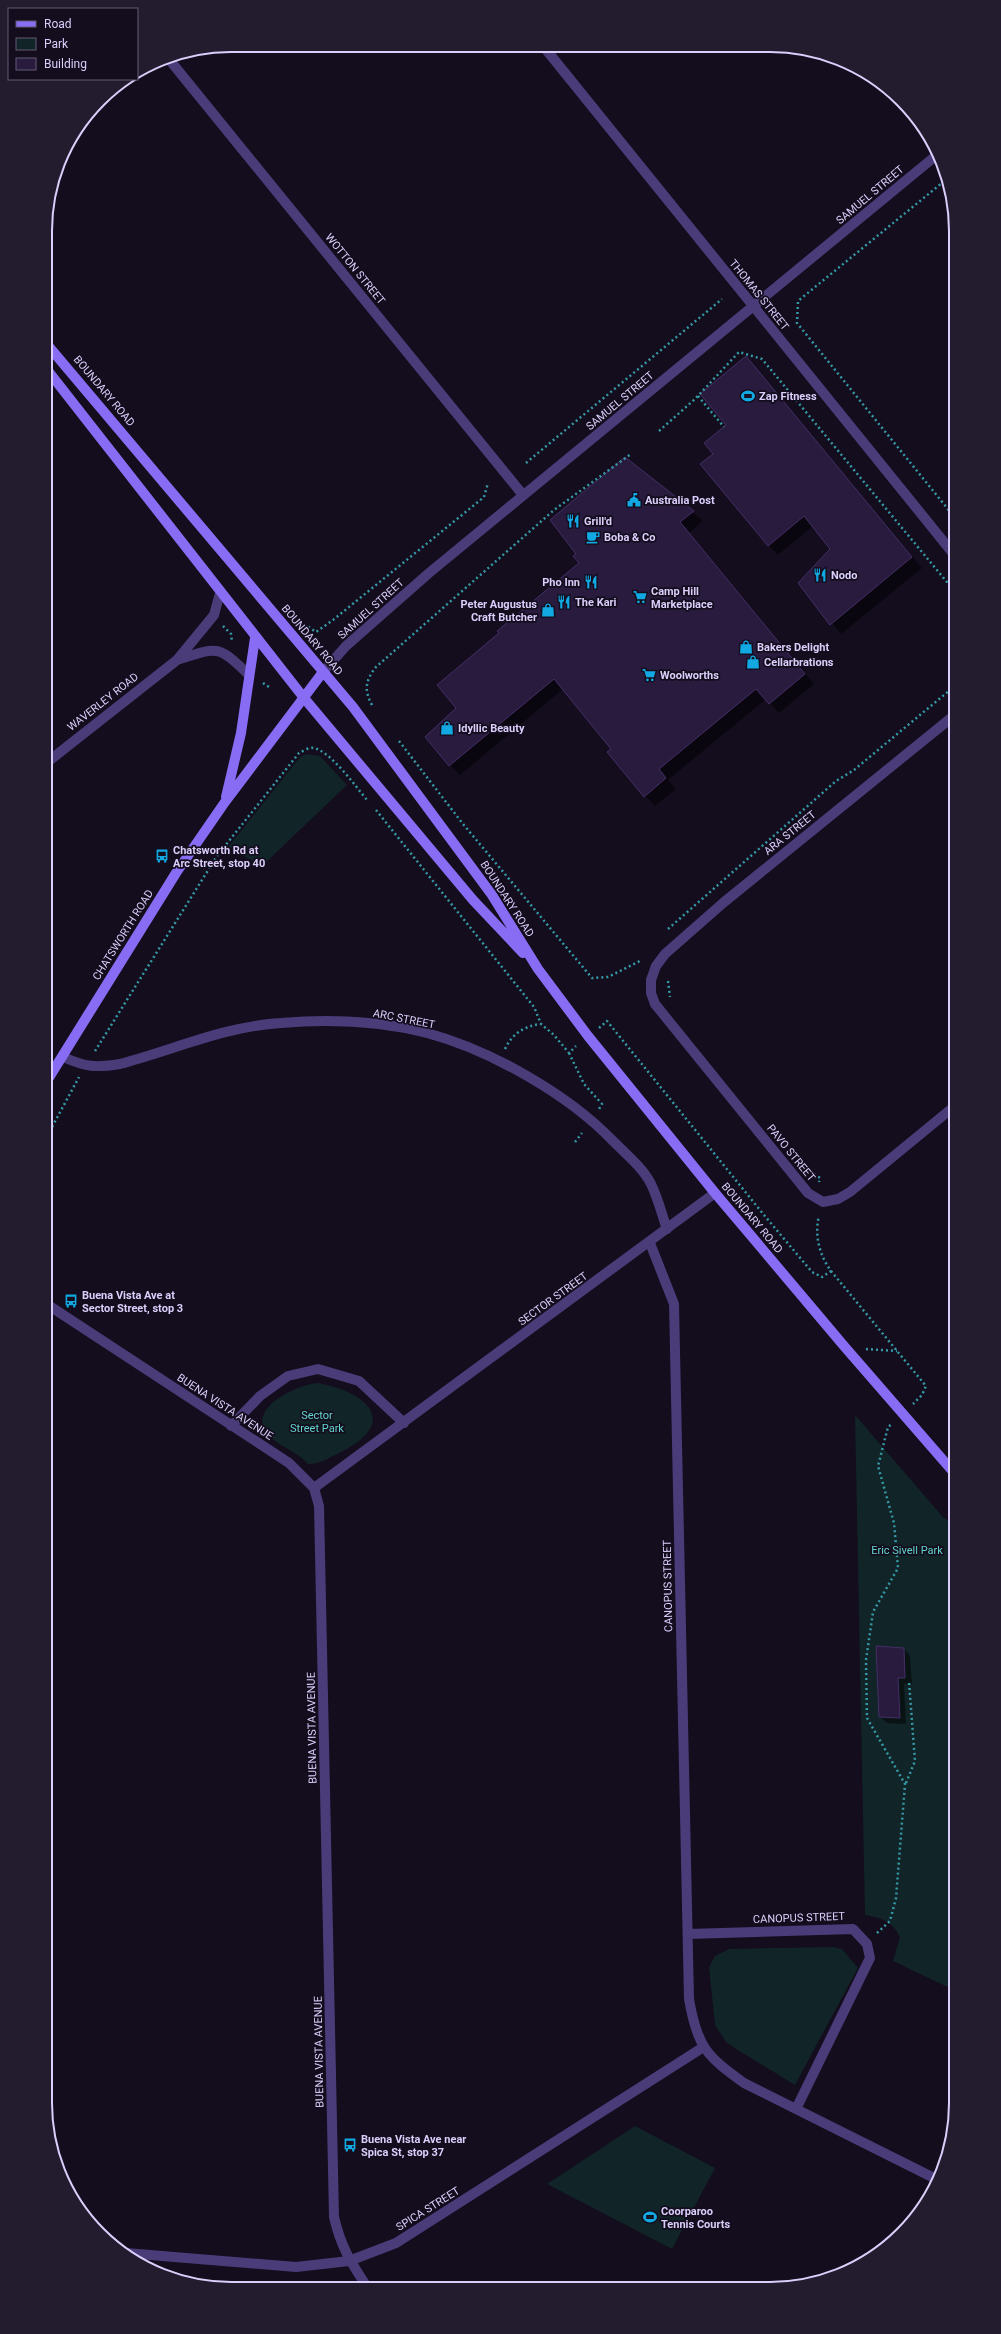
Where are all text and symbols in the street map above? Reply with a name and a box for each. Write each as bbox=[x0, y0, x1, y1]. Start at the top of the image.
legend bbox=[8, 8, 138, 80]
text: Road bbox=[44, 17, 72, 31]
text: Park bbox=[44, 37, 69, 51]
text: Building bbox=[44, 57, 87, 71]
street label: SAMUEL STREET bbox=[833, 163, 907, 227]
street label: WOTTON STREET bbox=[322, 231, 388, 307]
street label: THOMAS STREET bbox=[727, 257, 792, 333]
street label: BOUNDARY ROAD bbox=[71, 353, 137, 429]
street label: SAMUEL STREET bbox=[583, 369, 657, 433]
sports icon: Zap Fitness bbox=[740, 388, 756, 404]
place label: Zap Fitness bbox=[759, 390, 817, 403]
public building icon: Australia Post bbox=[626, 492, 642, 508]
place label: Australia Post bbox=[645, 494, 715, 507]
restaurant icon: Grill'd bbox=[565, 513, 581, 529]
place label: Grill'd bbox=[584, 515, 612, 528]
cafe icon: Boba & Co bbox=[585, 529, 601, 545]
place label: Boba & Co bbox=[604, 531, 655, 544]
restaurant icon: Nodo bbox=[812, 567, 828, 583]
place label: Nodo bbox=[831, 569, 857, 582]
restaurant icon: Pho Inn bbox=[583, 574, 599, 590]
street label: SAMUEL STREET bbox=[335, 576, 407, 642]
place label: Pho Inn bbox=[542, 576, 580, 589]
place label: Camp Hill Marketplace bbox=[651, 585, 713, 611]
supermarket icon: Camp Hill Marketplace bbox=[632, 589, 648, 605]
restaurant icon: The Kari bbox=[556, 594, 572, 610]
place label: The Kari bbox=[575, 596, 617, 609]
place label: Peter Augustus Craft Butcher bbox=[460, 598, 537, 624]
street label: BOUNDARY ROAD bbox=[279, 602, 345, 678]
shop icon: Peter Augustus Craft Butcher bbox=[540, 602, 556, 618]
shop icon: Bakers Delight bbox=[738, 639, 754, 655]
place label: Bakers Delight bbox=[757, 641, 829, 654]
shop icon: Cellarbrations bbox=[745, 654, 761, 670]
place label: Cellarbrations bbox=[764, 656, 834, 669]
supermarket icon: Woolworths bbox=[641, 667, 657, 683]
place label: Woolworths bbox=[660, 669, 719, 682]
street label: WAVERLEY ROAD bbox=[65, 670, 141, 734]
shop icon: Idyllic Beauty bbox=[439, 720, 455, 736]
place label: Idyllic Beauty bbox=[458, 722, 525, 735]
street label: ARA STREET bbox=[761, 808, 819, 858]
place label: Chatsworth Rd at Arc Street, stop 40 bbox=[173, 844, 265, 870]
bus stop icon: Chatsworth Rd at Arc Street, stop 40 bbox=[154, 848, 170, 864]
street label: BOUNDARY ROAD bbox=[478, 858, 536, 940]
street label: CHATSWORTH ROAD bbox=[90, 887, 156, 983]
street label: ARC STREET bbox=[372, 1007, 437, 1031]
street label: PAVO STREET bbox=[764, 1122, 818, 1184]
street label: BOUNDARY ROAD bbox=[719, 1180, 785, 1256]
street label: SECTOR STREET bbox=[516, 1269, 590, 1328]
place label: Buena Vista Ave at Sector Street, stop 3 bbox=[82, 1289, 183, 1315]
bus stop icon: Buena Vista Ave at Sector Street, stop 3 bbox=[63, 1293, 79, 1309]
street label: BUENA VISTA AVENUE bbox=[175, 1371, 275, 1443]
park label: Sector Street Park bbox=[290, 1409, 344, 1435]
street label: CANOPUS STREET bbox=[661, 1539, 675, 1632]
park label: Eric Sivell Park bbox=[871, 1544, 943, 1557]
street label: BUENA VISTA AVENUE bbox=[305, 1672, 319, 1784]
street label: CANOPUS STREET bbox=[753, 1910, 846, 1926]
street label: BUENA VISTA AVENUE bbox=[312, 1996, 326, 2108]
place label: Buena Vista Ave near Spica St, stop 37 bbox=[361, 2133, 466, 2159]
bus stop icon: Buena Vista Ave near Spica St, stop 37 bbox=[342, 2137, 358, 2153]
street label: SPICA STREET bbox=[394, 2184, 463, 2234]
place label: Coorparoo Tennis Courts bbox=[661, 2205, 730, 2231]
sports icon: Coorparoo Tennis Courts bbox=[642, 2209, 658, 2225]

